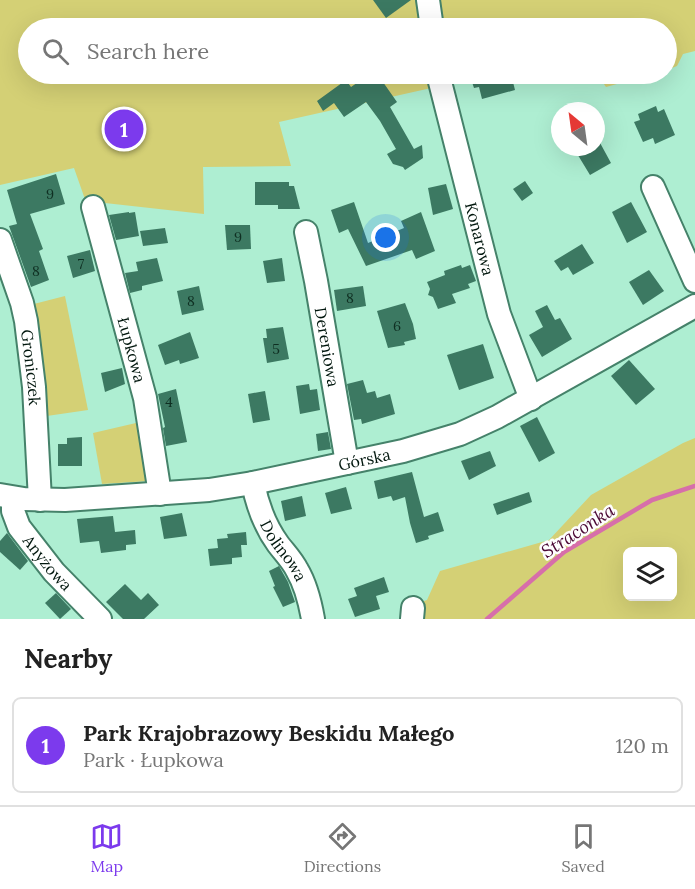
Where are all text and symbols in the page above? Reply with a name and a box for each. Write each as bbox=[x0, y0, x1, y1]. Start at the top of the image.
search box bbox=[18, 18, 677, 84]
icon: search bbox=[39, 35, 72, 68]
text: Search here bbox=[87, 37, 209, 65]
north arrow bbox=[551, 102, 605, 156]
pin: 1 bbox=[104, 106, 144, 152]
house number: 9 bbox=[46, 185, 54, 203]
street label: Konarowa bbox=[461, 200, 499, 278]
your location bbox=[371, 223, 400, 252]
house number: 9 bbox=[234, 228, 242, 246]
house number: 7 bbox=[78, 255, 85, 273]
house number: 8 bbox=[32, 262, 40, 280]
house number: 8 bbox=[346, 289, 354, 307]
house number: 8 bbox=[187, 292, 195, 310]
street label: Dereniowa bbox=[311, 306, 344, 388]
street label: Łupkowa bbox=[113, 315, 150, 385]
house number: 6 bbox=[393, 317, 401, 335]
street label: Groniczek bbox=[17, 328, 45, 406]
house number: 5 bbox=[272, 340, 280, 358]
house number: 4 bbox=[165, 393, 173, 411]
street label: Górska bbox=[336, 444, 392, 475]
water label: Straconka bbox=[537, 498, 619, 563]
street label: Dolinowa bbox=[256, 517, 311, 584]
street label: Anyżowa bbox=[18, 530, 77, 595]
map controls bbox=[623, 547, 677, 601]
button: layers bbox=[623, 547, 677, 601]
text: Nearby bbox=[24, 642, 112, 675]
text: Park Krajobrazowy Beskidu Małego bbox=[83, 719, 454, 747]
text: 1 bbox=[41, 733, 50, 758]
text: 120 m bbox=[615, 733, 669, 758]
text: Park · Łupkowa bbox=[83, 747, 224, 772]
tab: Map bbox=[90, 820, 123, 876]
tab: Directions bbox=[304, 820, 381, 876]
tab: Saved bbox=[561, 820, 605, 876]

